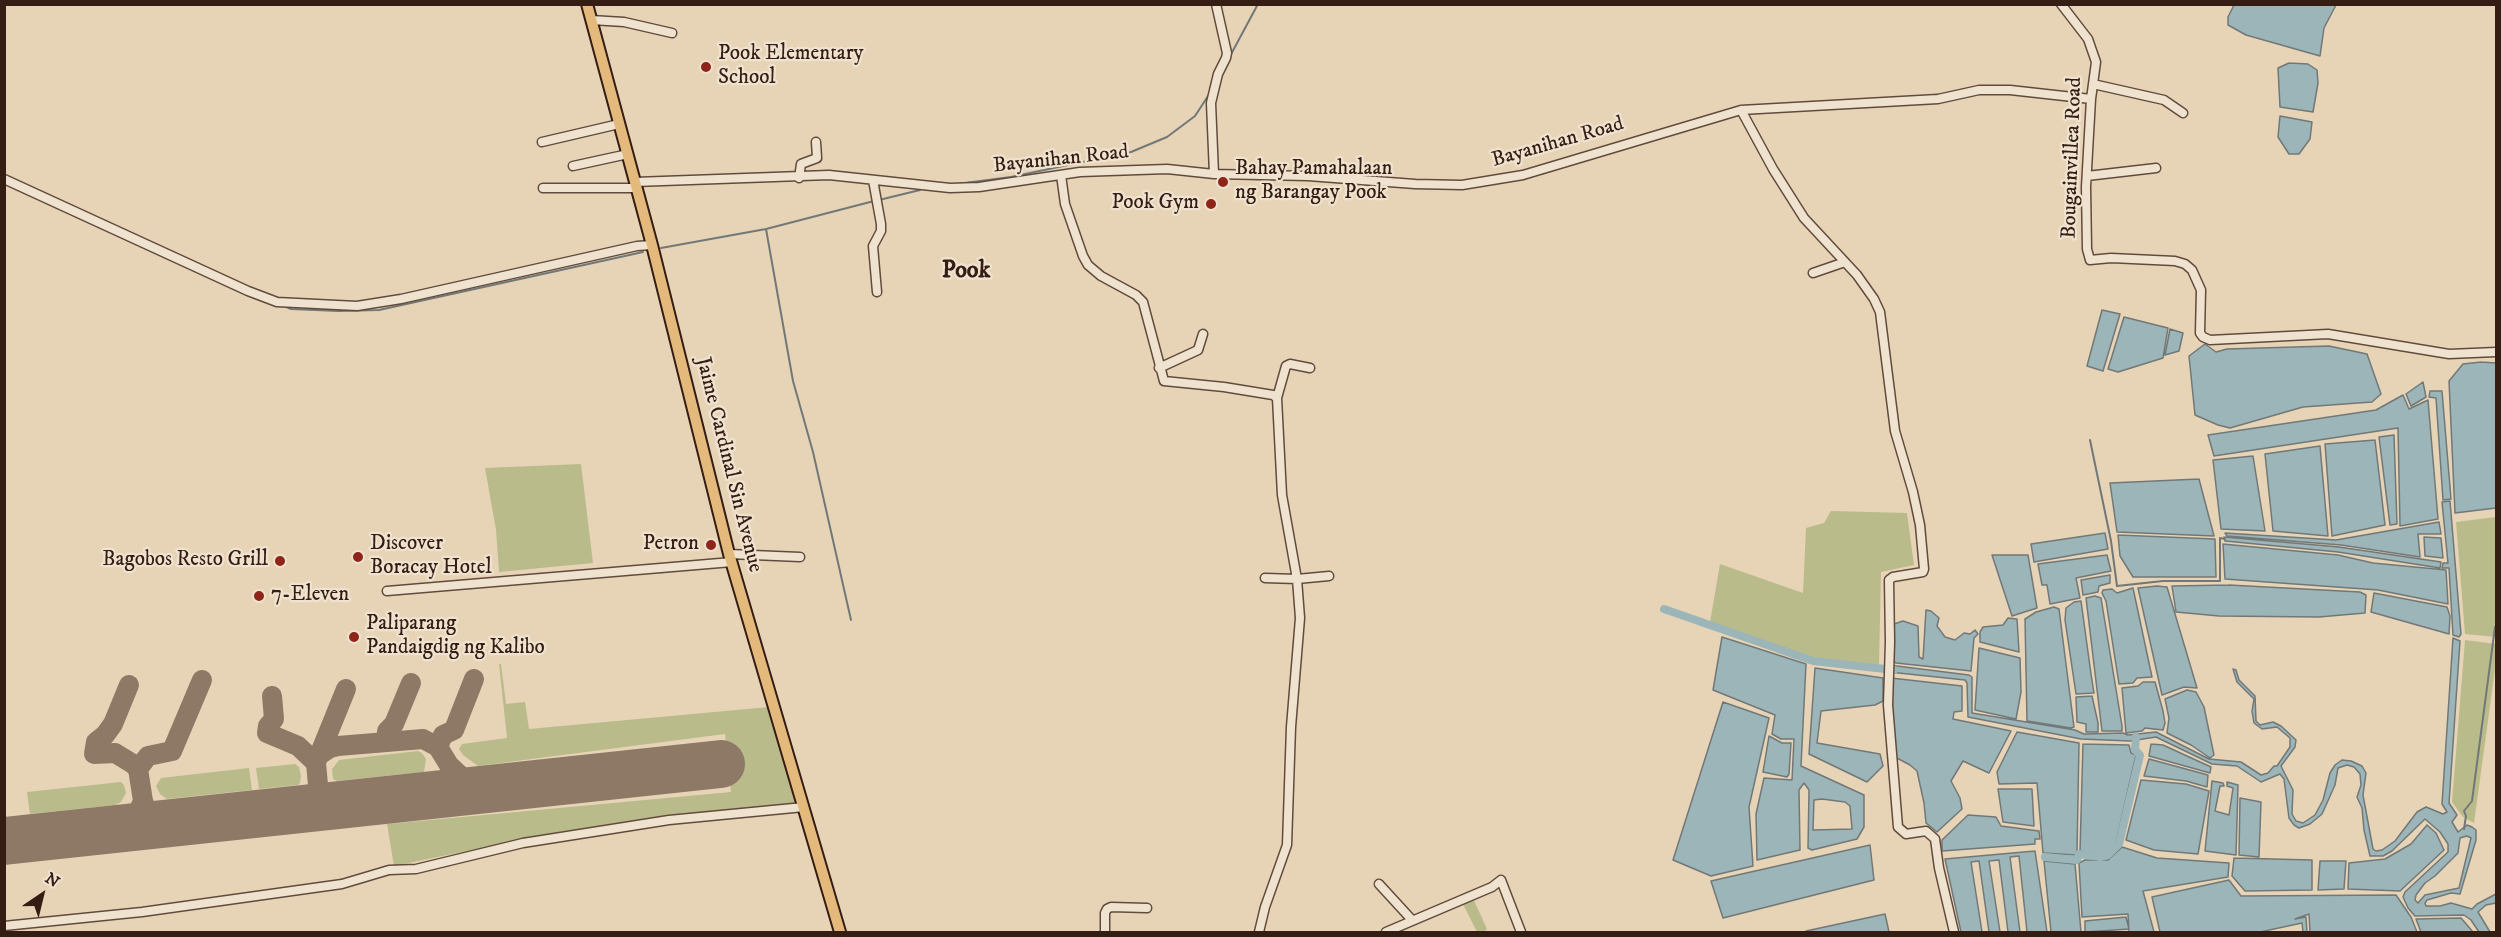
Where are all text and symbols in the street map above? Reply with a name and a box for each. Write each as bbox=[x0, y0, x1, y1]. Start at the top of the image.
place label: Pook Elementary School bbox=[718, 42, 864, 92]
marker: Pook Elementary School bbox=[699, 60, 713, 74]
street label: Bougainvillea Road bbox=[2058, 77, 2088, 239]
street label: Bayanihan Road bbox=[1489, 112, 1627, 174]
street label: Bayanihan Road bbox=[992, 140, 1130, 180]
place label: Bahay Pamahalaan ng Barangay Pook bbox=[1235, 157, 1392, 207]
marker: Bahay Pamahalaan ng Barangay Pook bbox=[1216, 175, 1230, 189]
place label: Pook Gym bbox=[1112, 191, 1199, 217]
marker: Pook Gym bbox=[1204, 197, 1218, 211]
district label: Pook bbox=[942, 258, 990, 286]
street label: Jaime Cardinal Sin Avenue bbox=[689, 355, 767, 575]
place label: Discover Boracay Hotel bbox=[370, 532, 492, 582]
place label: Petron bbox=[643, 532, 699, 558]
marker: Petron bbox=[704, 538, 718, 552]
place label: Bagobos Resto Grill bbox=[102, 548, 268, 574]
marker: Discover Boracay Hotel bbox=[351, 550, 365, 564]
marker: Bagobos Resto Grill bbox=[273, 554, 287, 568]
place label: 7-Eleven bbox=[271, 583, 349, 609]
marker: 7-Eleven bbox=[252, 589, 266, 603]
place label: Paliparang Pandaigdig ng Kalibo bbox=[366, 612, 545, 662]
marker: Paliparang Pandaigdig ng Kalibo bbox=[347, 630, 361, 644]
north arrow bbox=[12, 865, 72, 925]
text: N bbox=[41, 868, 63, 892]

